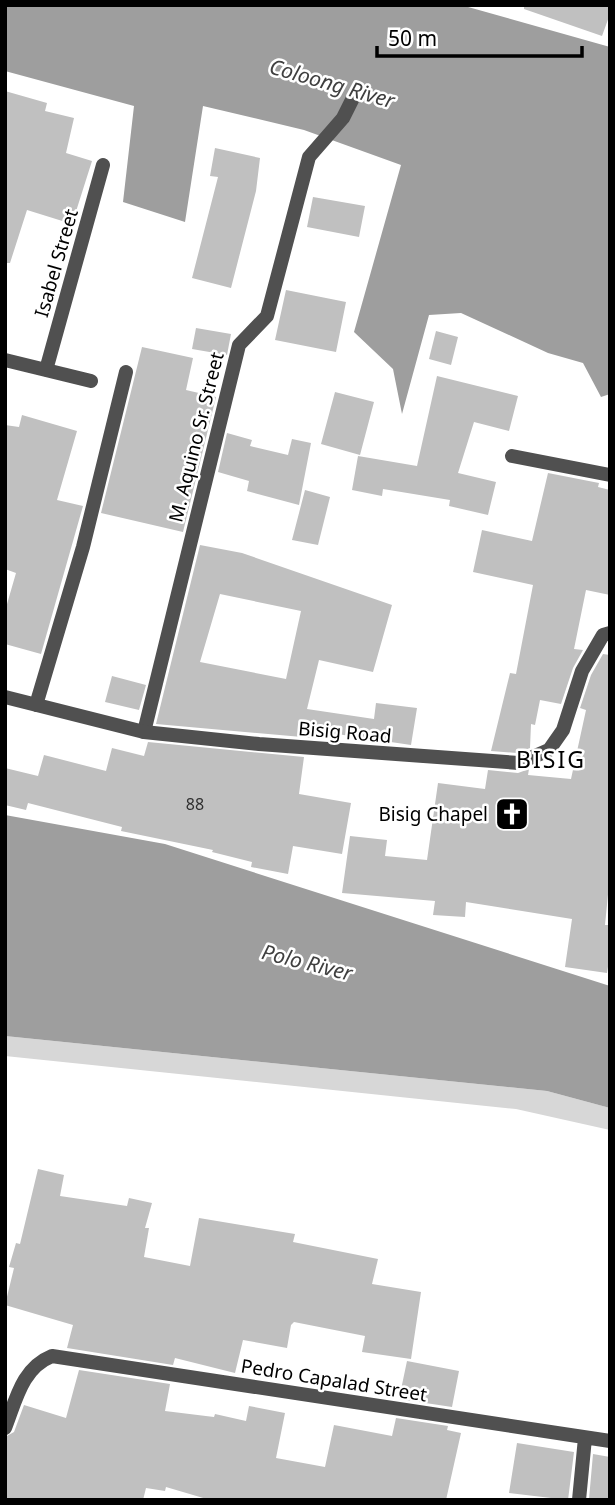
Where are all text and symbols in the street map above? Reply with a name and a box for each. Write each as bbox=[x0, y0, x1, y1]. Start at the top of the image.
scale bar bbox=[377, 14, 582, 58]
text: 50 m bbox=[388, 24, 437, 52]
water label: Coloong River bbox=[266, 52, 400, 115]
street label: Isabel Street bbox=[28, 206, 84, 320]
street label: M. Aquino Sr. Street bbox=[162, 349, 230, 525]
street label: Bisig Road bbox=[297, 715, 393, 749]
district label: BISIG bbox=[516, 743, 586, 775]
house number: 88 bbox=[186, 793, 204, 815]
church icon: Bisig Chapel bbox=[493, 795, 531, 833]
place label: Bisig Chapel bbox=[378, 801, 488, 827]
water label: Polo River bbox=[259, 937, 357, 987]
street label: Pedro Capalad Street bbox=[239, 1352, 429, 1408]

